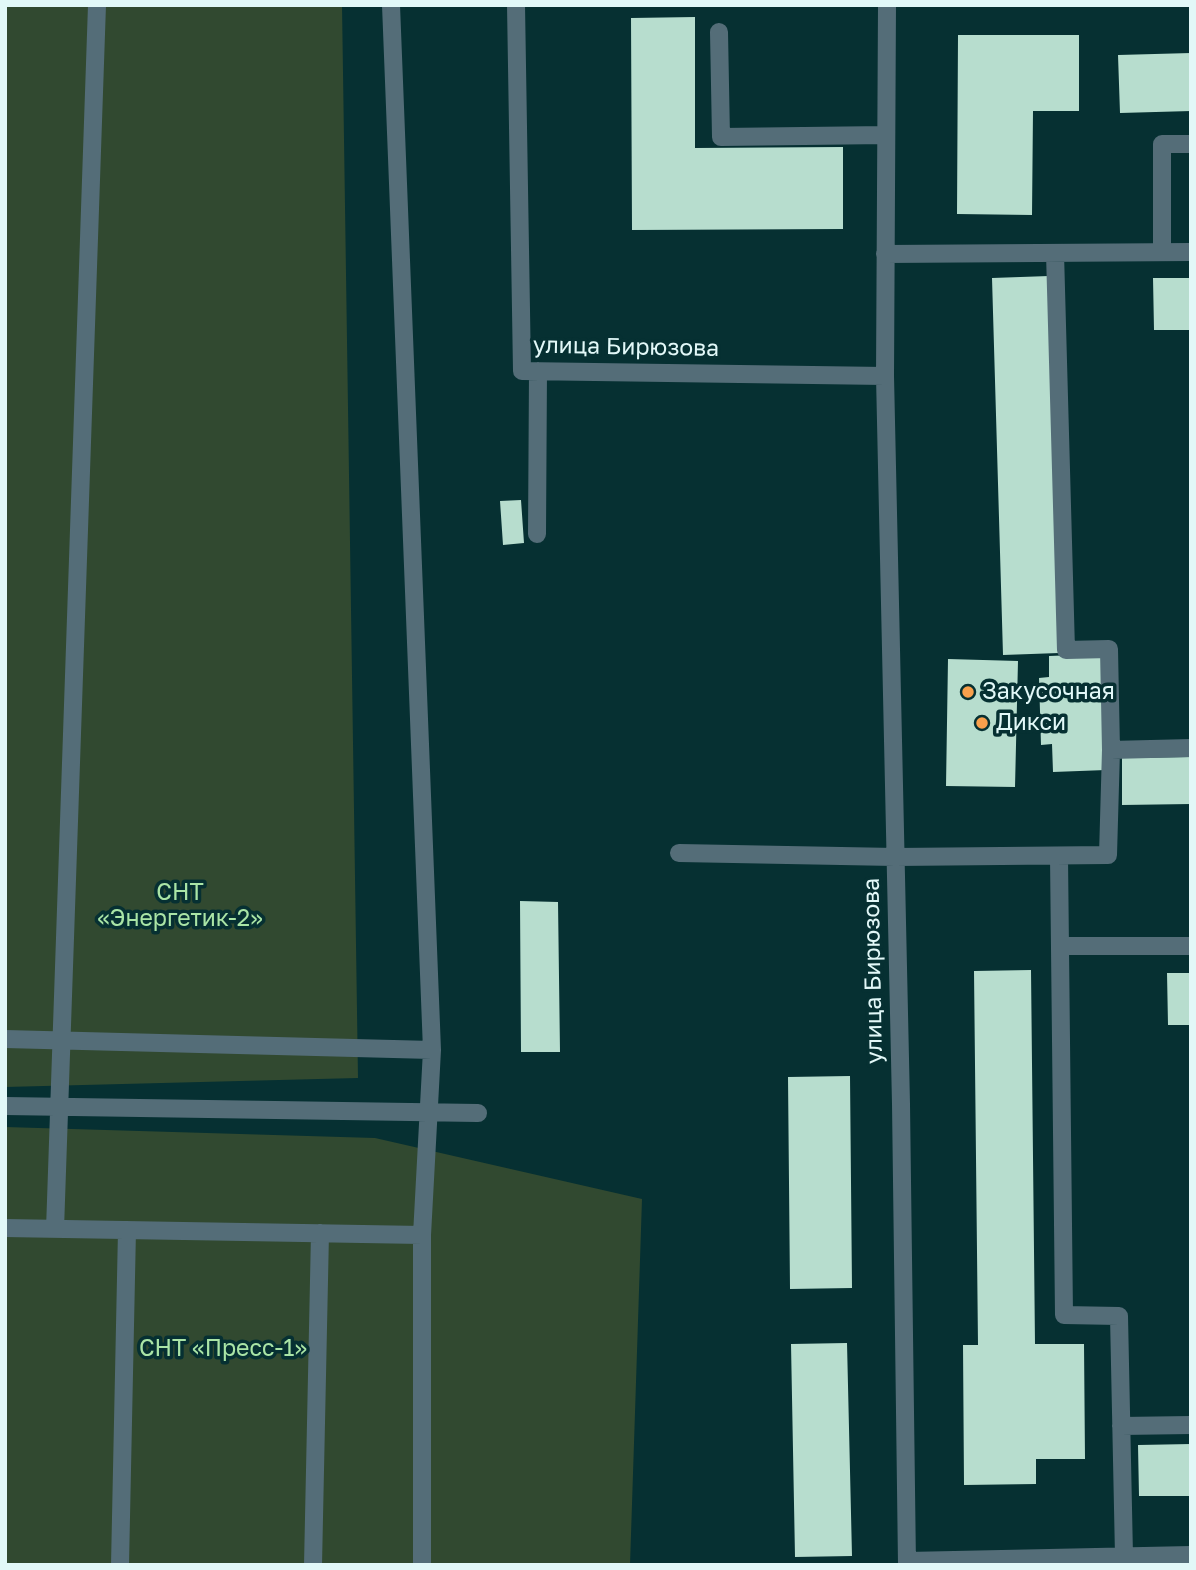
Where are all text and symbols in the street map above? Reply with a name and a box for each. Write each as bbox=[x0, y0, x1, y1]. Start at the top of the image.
street label: улица Бирюзова bbox=[533, 332, 719, 362]
place label: Закусочная bbox=[982, 678, 1115, 706]
marker: Закусочная bbox=[960, 684, 976, 700]
place label: Дикси bbox=[996, 709, 1066, 737]
marker: Дикси bbox=[974, 715, 990, 731]
street label: улица Бирюзова bbox=[858, 878, 888, 1064]
park label: СНТ «Энергетик-2» bbox=[97, 879, 263, 933]
park label: СНТ «Пресс-1» bbox=[139, 1335, 307, 1363]

